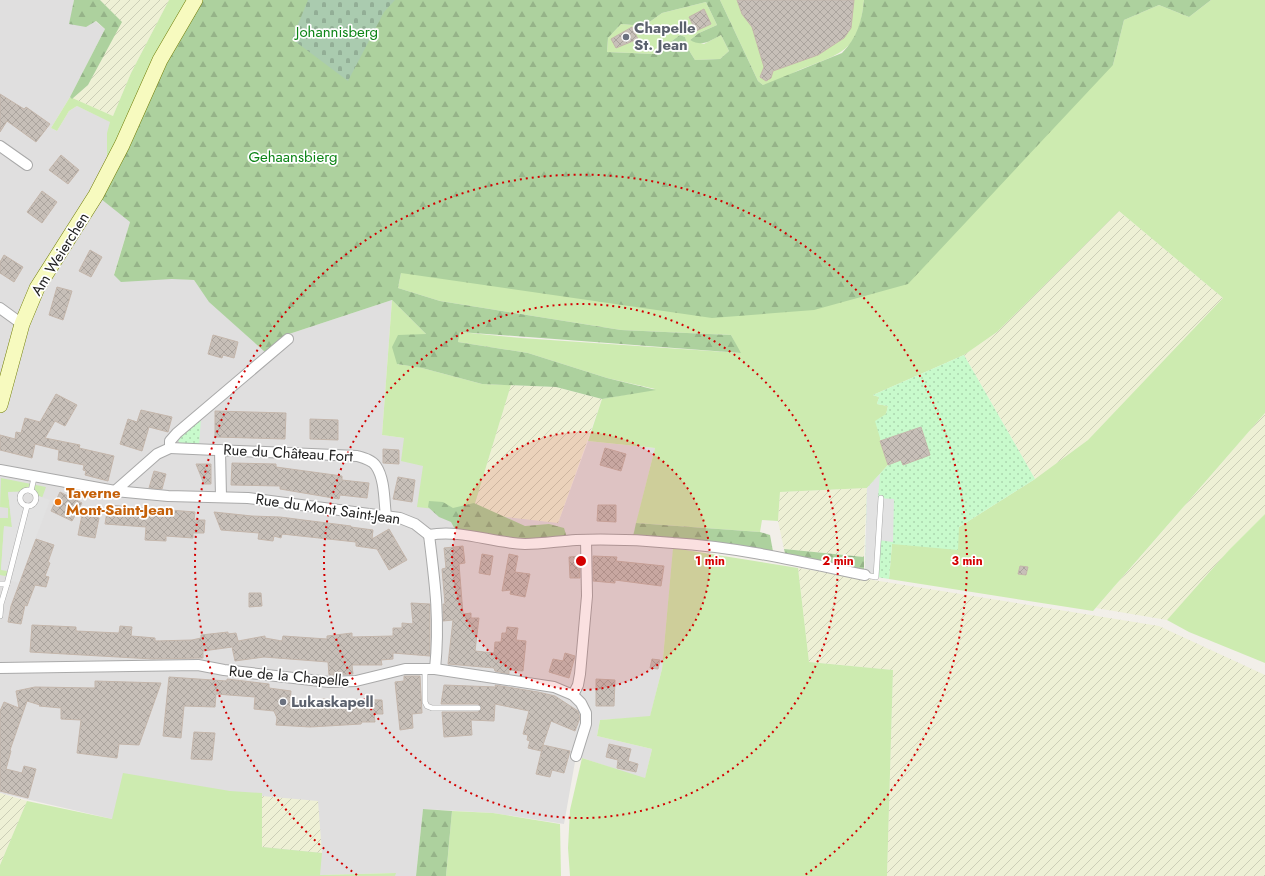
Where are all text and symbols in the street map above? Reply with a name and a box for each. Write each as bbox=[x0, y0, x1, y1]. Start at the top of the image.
place label: Chapelle St. Jean bbox=[634, 17, 696, 56]
park label: Johannisberg bbox=[294, 21, 378, 43]
marker: Chapelle St. Jean bbox=[621, 32, 631, 42]
park label: Gehaansbierg bbox=[248, 146, 338, 168]
street label: Am Weierchen bbox=[26, 208, 94, 300]
street label: Rue du Château Fort bbox=[223, 439, 354, 467]
place label: Taverne Mont-Saint-Jean bbox=[66, 482, 174, 521]
street label: Rue du Mont Saint-Jean bbox=[254, 488, 402, 530]
marker: Taverne Mont-Saint-Jean bbox=[53, 497, 63, 507]
text: 1 min bbox=[695, 552, 725, 570]
text: 2 min bbox=[822, 552, 854, 570]
text: 3 min bbox=[951, 552, 983, 570]
centre of rings bbox=[574, 554, 588, 568]
street label: Rue de la Chapelle bbox=[228, 660, 350, 692]
place label: Lukaskapell bbox=[291, 691, 374, 713]
marker: Lukaskapell bbox=[278, 697, 288, 707]

